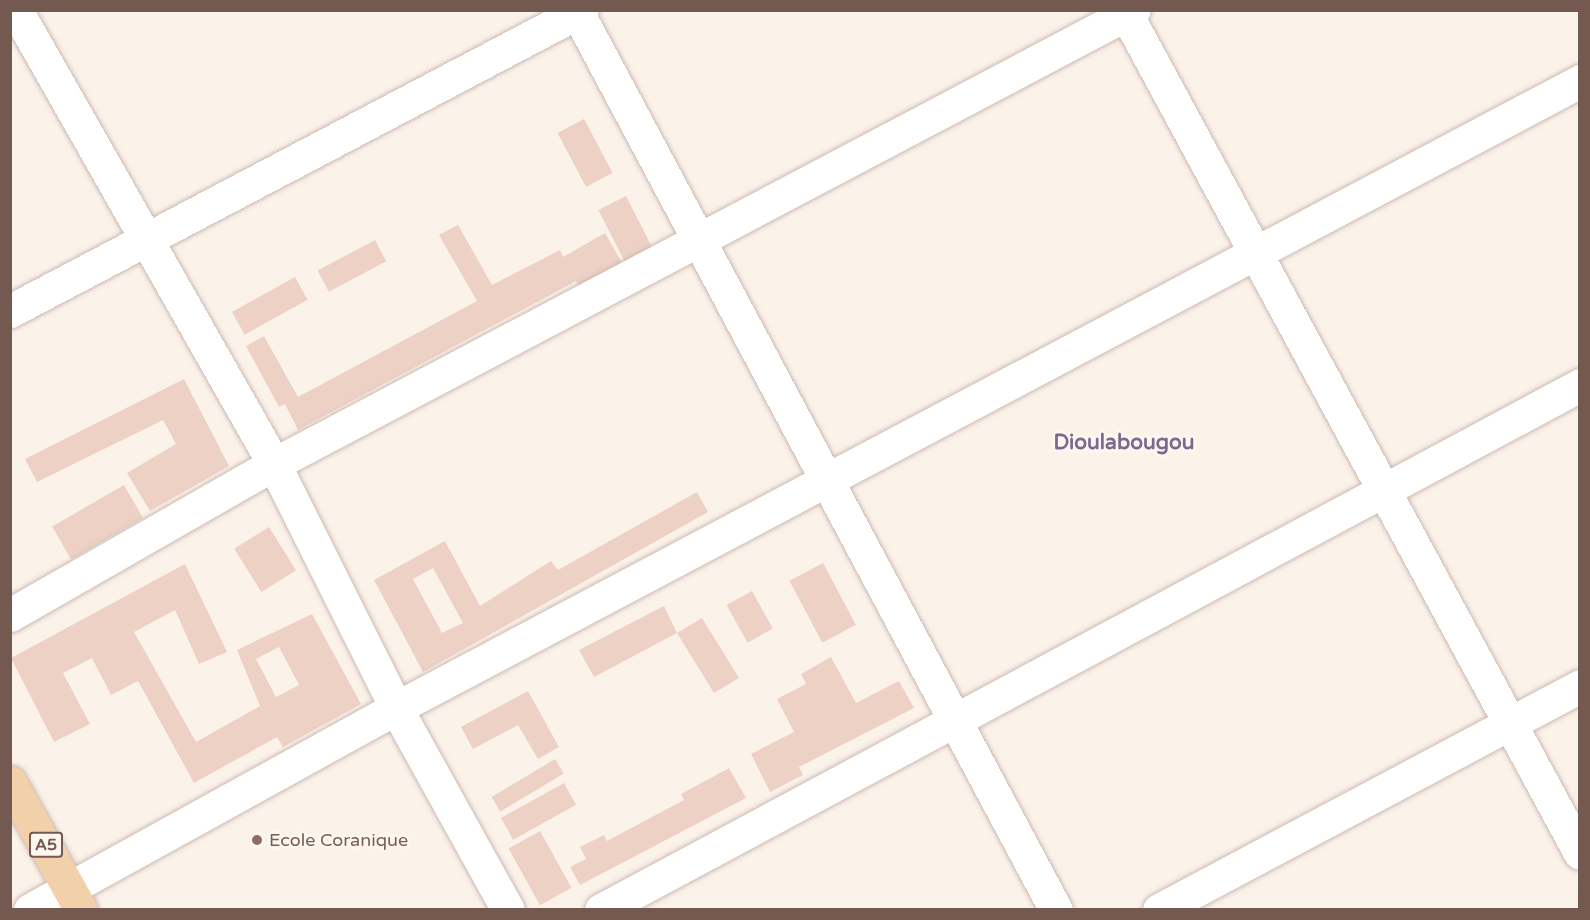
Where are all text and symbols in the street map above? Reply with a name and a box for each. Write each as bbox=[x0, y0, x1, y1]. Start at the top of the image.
district label: Dioulabougou bbox=[1054, 430, 1194, 456]
place label: Ecole Coranique bbox=[269, 829, 408, 851]
road number: A5 bbox=[28, 832, 64, 858]
marker: Ecole Coranique bbox=[250, 833, 264, 847]

